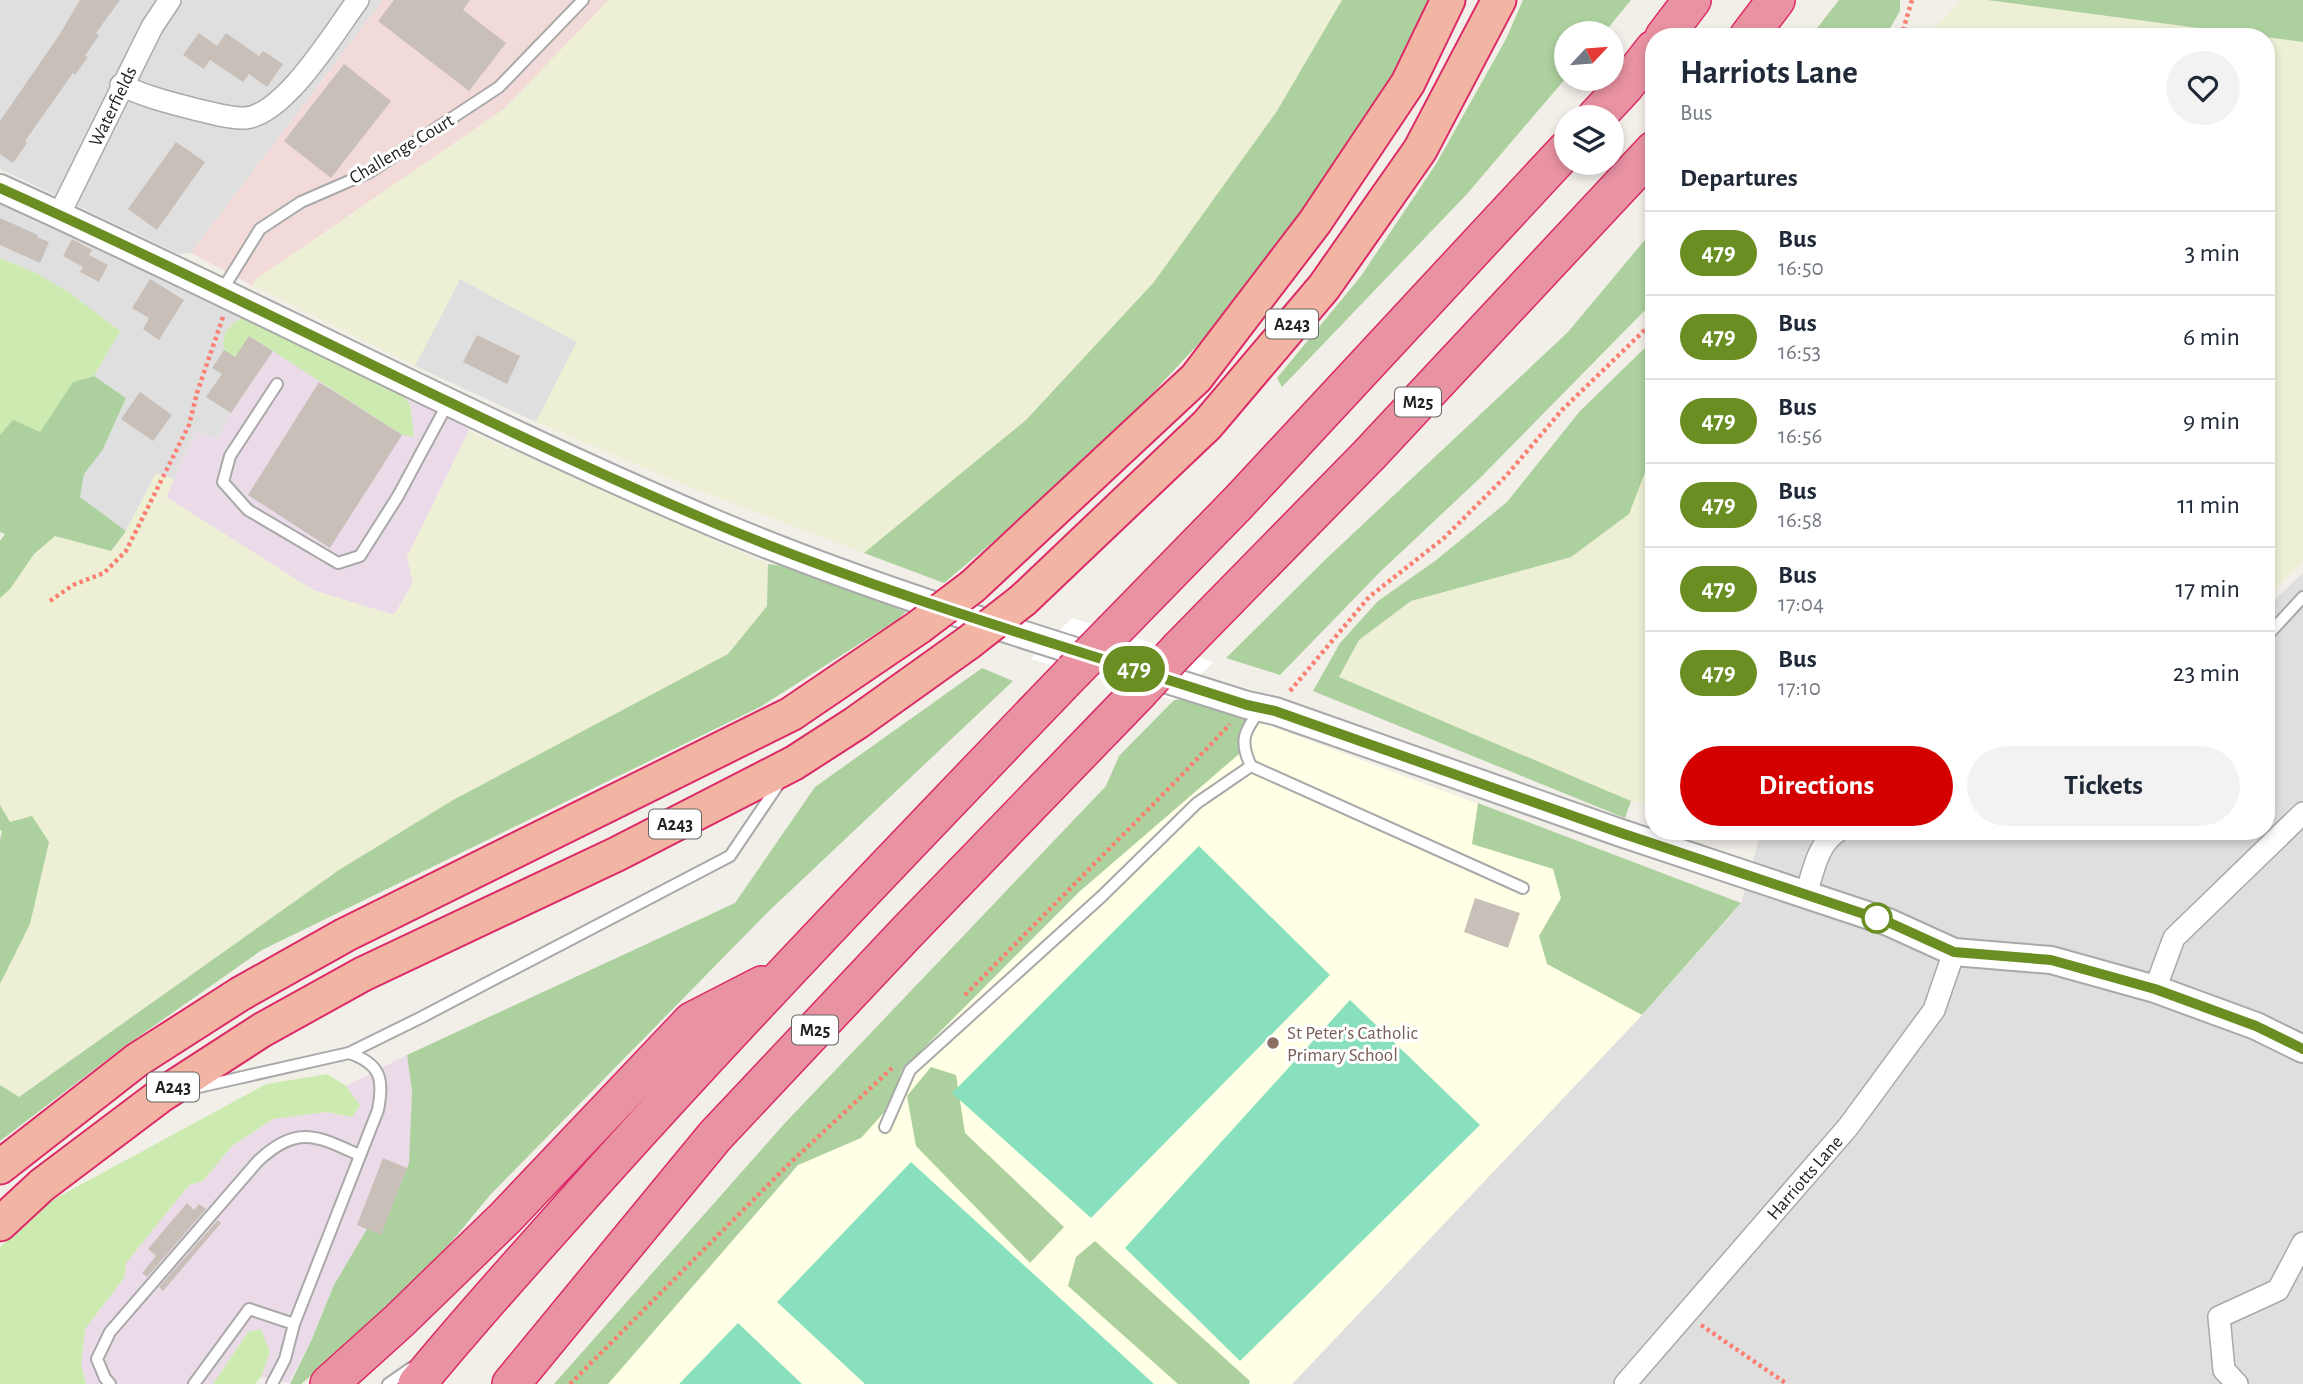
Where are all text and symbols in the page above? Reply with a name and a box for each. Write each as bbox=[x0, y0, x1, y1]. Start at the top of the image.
north arrow bbox=[1554, 21, 1624, 91]
map controls bbox=[1554, 21, 1624, 175]
button: heart bbox=[2166, 51, 2240, 125]
text: Harriots Lane bbox=[1680, 57, 1858, 90]
street label: Waterfields bbox=[86, 64, 141, 150]
text: Bus bbox=[1680, 102, 1713, 125]
button: layers bbox=[1554, 105, 1624, 175]
street label: Challenge Court bbox=[346, 111, 457, 188]
text: Departures bbox=[1680, 165, 1798, 191]
text: Bus bbox=[1778, 226, 1817, 252]
text: 3 min bbox=[2184, 240, 2240, 266]
text: 479 bbox=[1701, 241, 1736, 265]
text: 16:50 bbox=[1778, 257, 1824, 280]
road number: A243 bbox=[1266, 310, 1318, 338]
text: Bus bbox=[1778, 310, 1817, 336]
text: 6 min bbox=[2183, 324, 2240, 350]
text: 479 bbox=[1701, 325, 1736, 349]
text: 16:53 bbox=[1778, 341, 1821, 364]
road number: M25 bbox=[1395, 388, 1441, 416]
text: Bus bbox=[1778, 394, 1817, 420]
text: 9 min bbox=[2183, 408, 2240, 434]
text: 479 bbox=[1701, 409, 1736, 433]
text: 16:56 bbox=[1778, 425, 1822, 448]
text: Bus bbox=[1778, 478, 1817, 504]
text: 11 min bbox=[2177, 492, 2240, 518]
text: 479 bbox=[1701, 493, 1736, 517]
text: 16:58 bbox=[1778, 509, 1823, 532]
text: Bus bbox=[1778, 562, 1817, 588]
text: 17 min bbox=[2175, 576, 2240, 602]
text: 479 bbox=[1701, 577, 1736, 601]
text: 17:04 bbox=[1778, 593, 1824, 616]
line badge: 479 bbox=[1094, 646, 1174, 692]
text: Bus bbox=[1778, 646, 1817, 672]
text: 479 bbox=[1117, 657, 1151, 681]
text: 23 min bbox=[2173, 660, 2240, 686]
text: 479 bbox=[1701, 661, 1736, 685]
text: 17:10 bbox=[1778, 677, 1821, 700]
button: Directions bbox=[1680, 746, 1953, 826]
button: Tickets bbox=[1967, 746, 2240, 826]
road number: A243 bbox=[649, 810, 701, 838]
unlabelled marker bbox=[1862, 903, 1892, 933]
road number: M25 bbox=[792, 1015, 838, 1044]
place label: St Peter's Catholic Primary School bbox=[1287, 1024, 1418, 1065]
marker: St Peter's Catholic Primary School bbox=[1265, 1035, 1281, 1051]
road number: A243 bbox=[147, 1072, 199, 1102]
street label: Harriotts Lane bbox=[1764, 1132, 1847, 1224]

